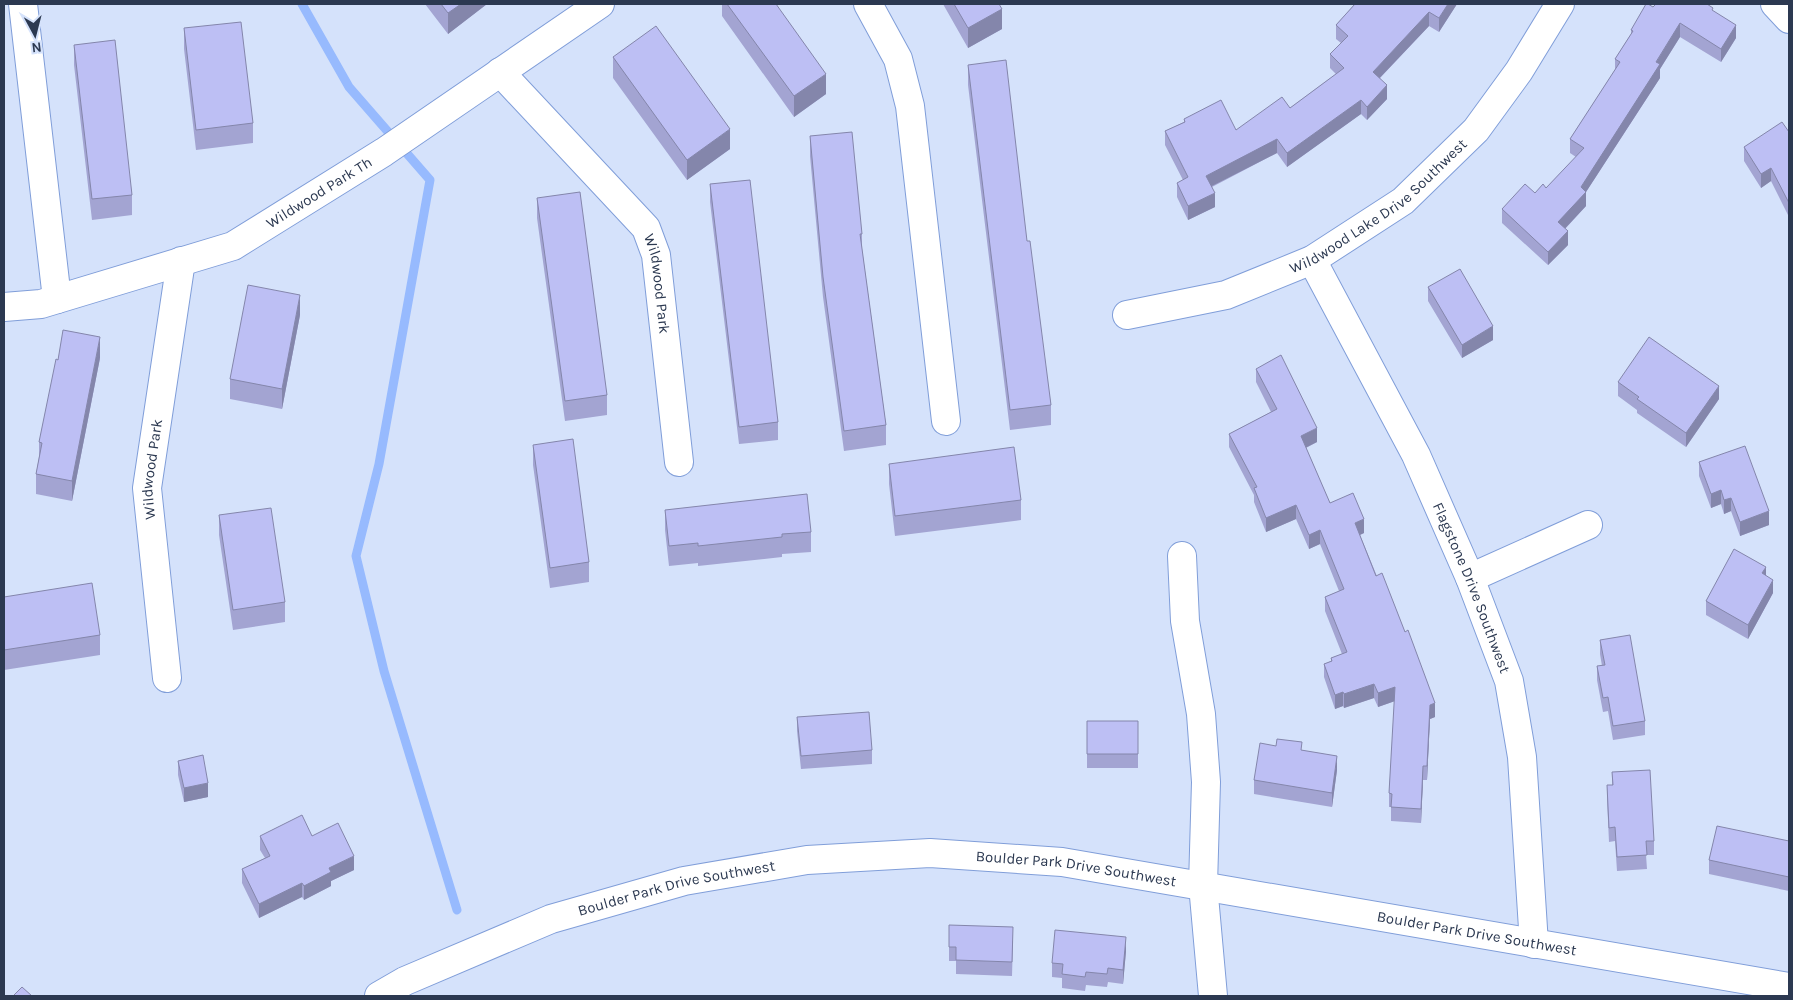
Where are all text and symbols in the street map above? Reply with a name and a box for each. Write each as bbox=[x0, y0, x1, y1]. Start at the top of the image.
north arrow bbox=[10, 10, 60, 60]
text: N bbox=[31, 38, 43, 56]
street label: Wildwood Lake Drive Southwest bbox=[1287, 135, 1471, 277]
street label: Wildwood Park Th bbox=[263, 153, 375, 232]
street label: Wildwood Park bbox=[640, 231, 674, 335]
street label: Wildwood Park bbox=[138, 418, 166, 520]
street label: Flagstone Drive Southwest bbox=[1429, 500, 1514, 676]
street label: Boulder Park Drive Southwest bbox=[975, 847, 1178, 891]
street label: Boulder Park Drive Southwest bbox=[576, 857, 777, 920]
street label: Boulder Park Drive Southwest bbox=[1375, 907, 1578, 959]

